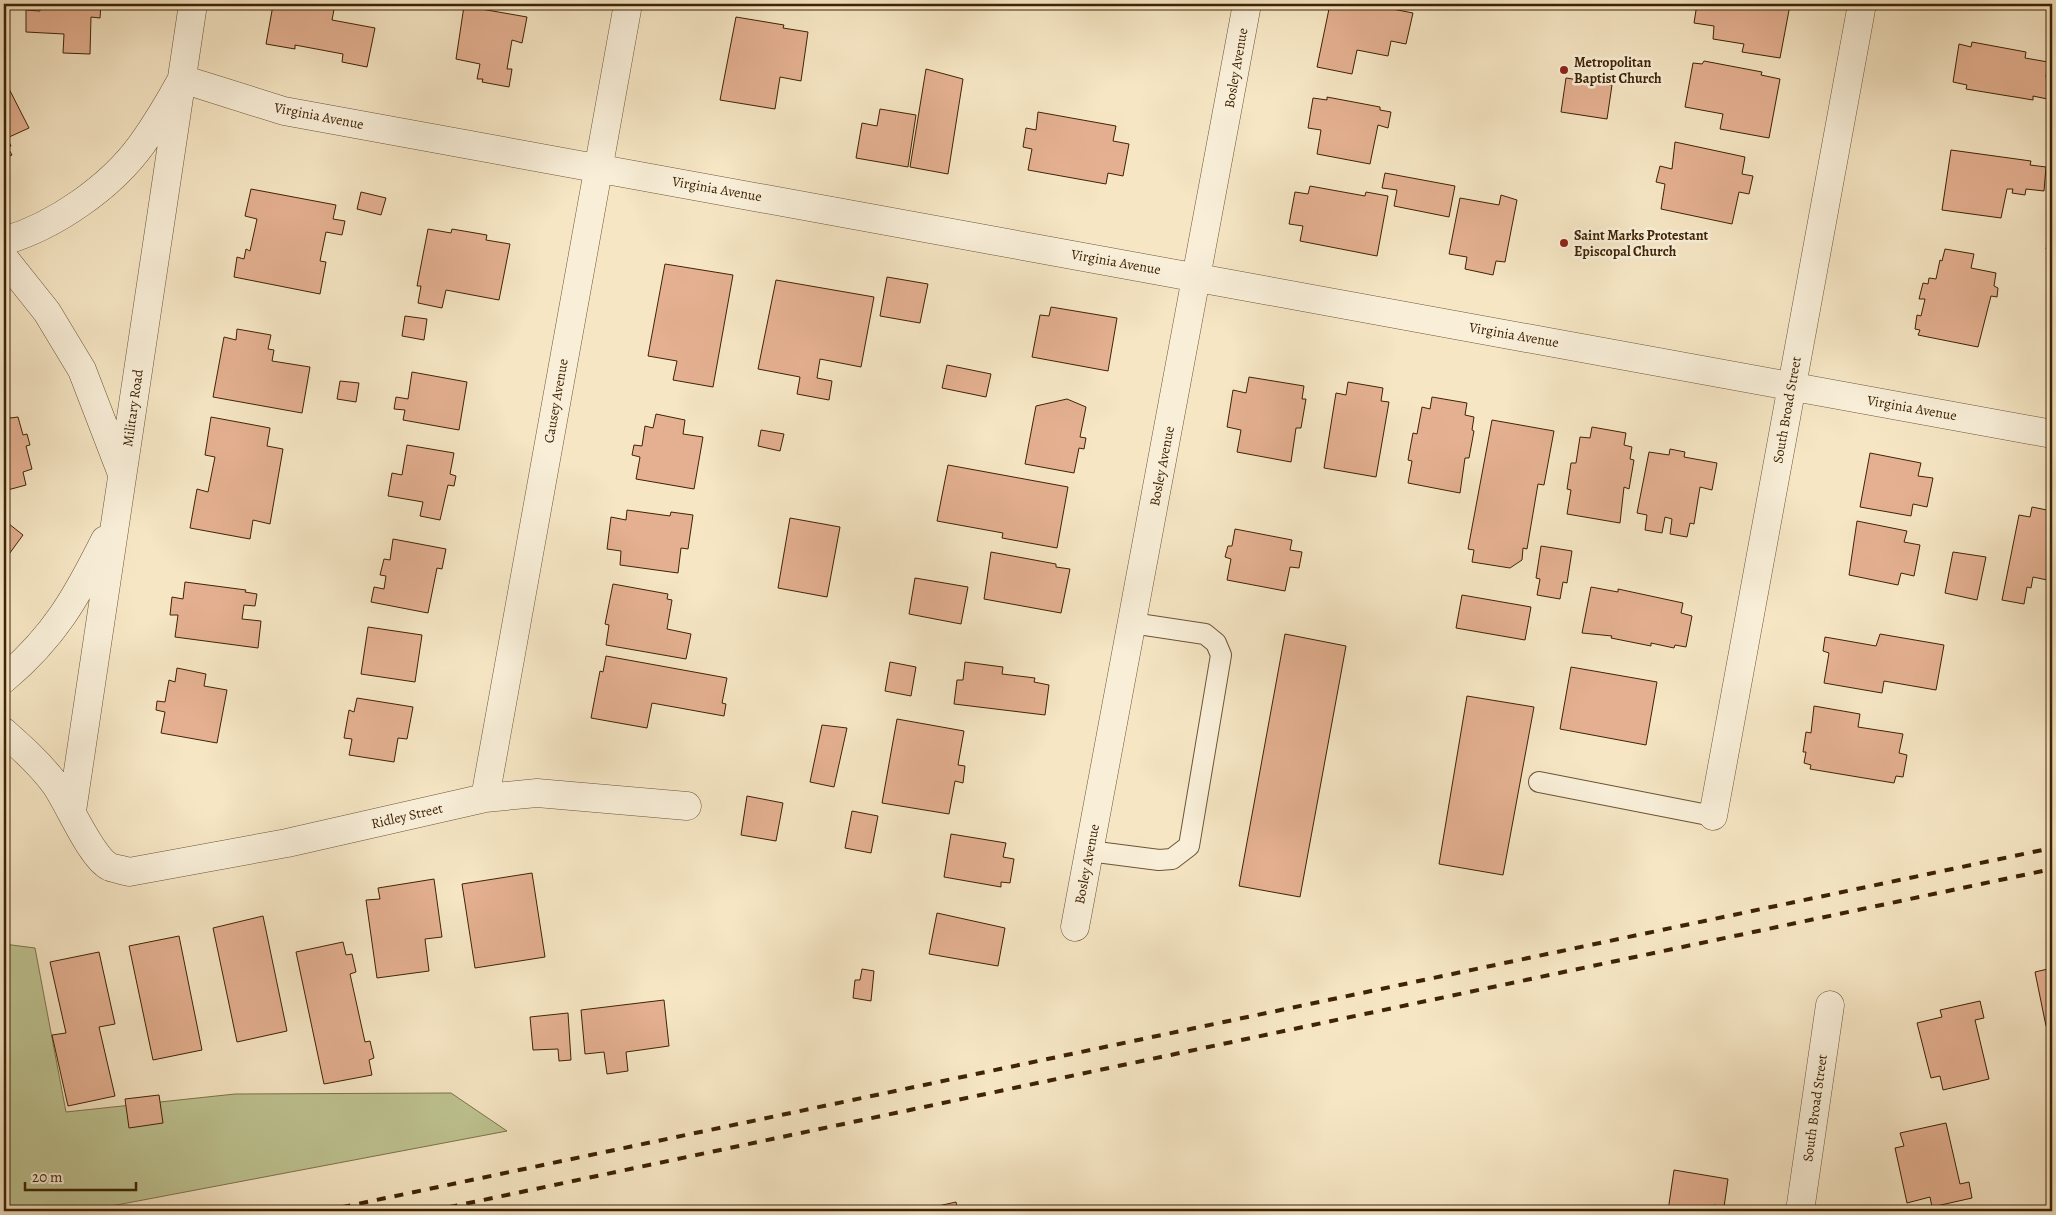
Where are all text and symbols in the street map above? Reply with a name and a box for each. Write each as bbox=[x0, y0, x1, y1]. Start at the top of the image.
street label: Bosley Avenue bbox=[1220, 26, 1252, 110]
place label: Metropolitan Baptist Church bbox=[1574, 53, 1662, 88]
marker: Metropolitan Baptist Church bbox=[1558, 64, 1570, 76]
street label: Virginia Avenue bbox=[272, 98, 365, 134]
street label: Virginia Avenue bbox=[670, 172, 763, 206]
place label: Saint Marks Protestant Episcopal Church bbox=[1574, 226, 1709, 261]
marker: Saint Marks Protestant Episcopal Church bbox=[1558, 237, 1570, 249]
street label: Virginia Avenue bbox=[1069, 245, 1162, 279]
street label: Virginia Avenue bbox=[1467, 318, 1560, 352]
street label: South Broad Street bbox=[1768, 355, 1806, 465]
street label: Causey Avenue bbox=[539, 357, 573, 445]
street label: Military Road bbox=[118, 368, 148, 448]
street label: Virginia Avenue bbox=[1865, 391, 1958, 425]
street label: Bosley Avenue bbox=[1145, 424, 1179, 508]
street label: Ridley Street bbox=[369, 798, 445, 833]
street label: Bosley Avenue bbox=[1070, 822, 1104, 906]
street label: South Broad Street bbox=[1798, 1053, 1832, 1163]
scale bar bbox=[25, 1160, 136, 1192]
text: 20 m bbox=[32, 1167, 63, 1187]

